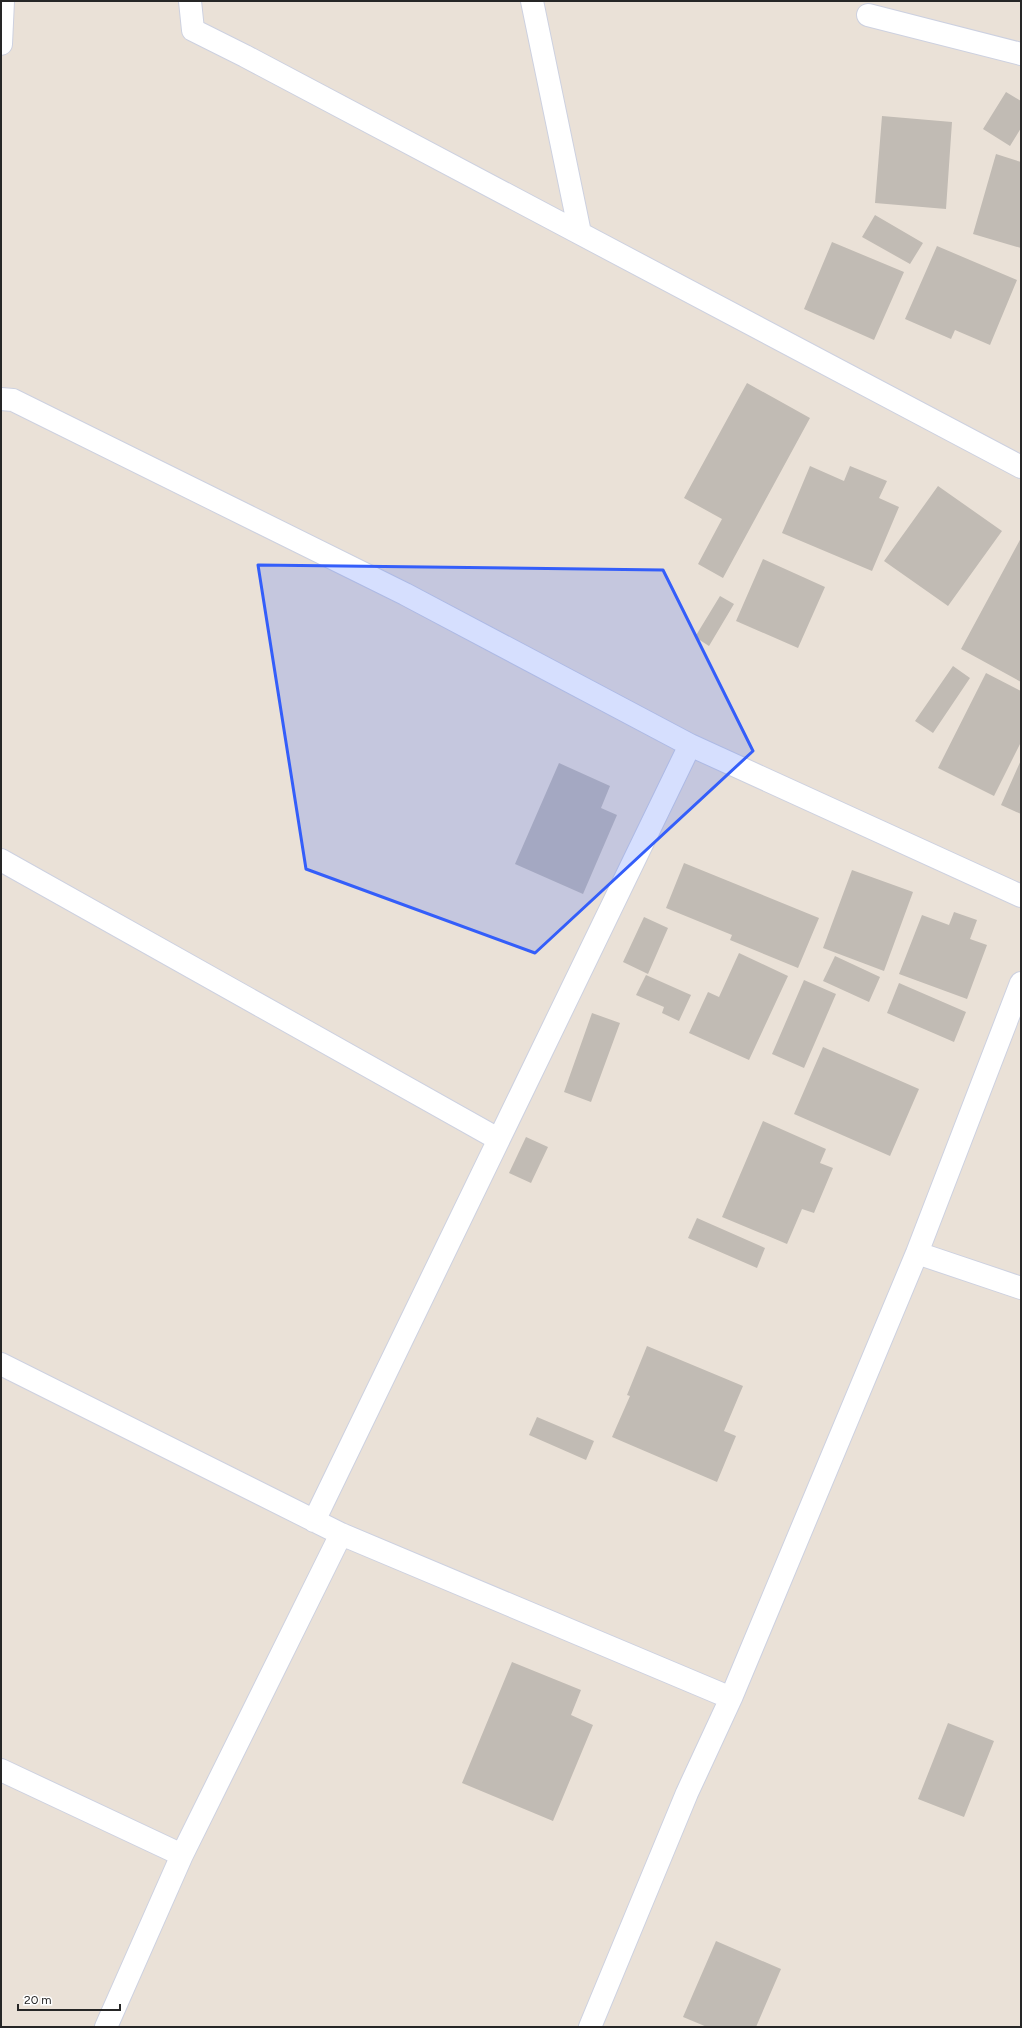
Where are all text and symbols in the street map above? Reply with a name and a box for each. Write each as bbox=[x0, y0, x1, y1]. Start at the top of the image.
scale bar bbox=[18, 1986, 120, 2012]
text: 20 m bbox=[24, 1993, 52, 2007]

